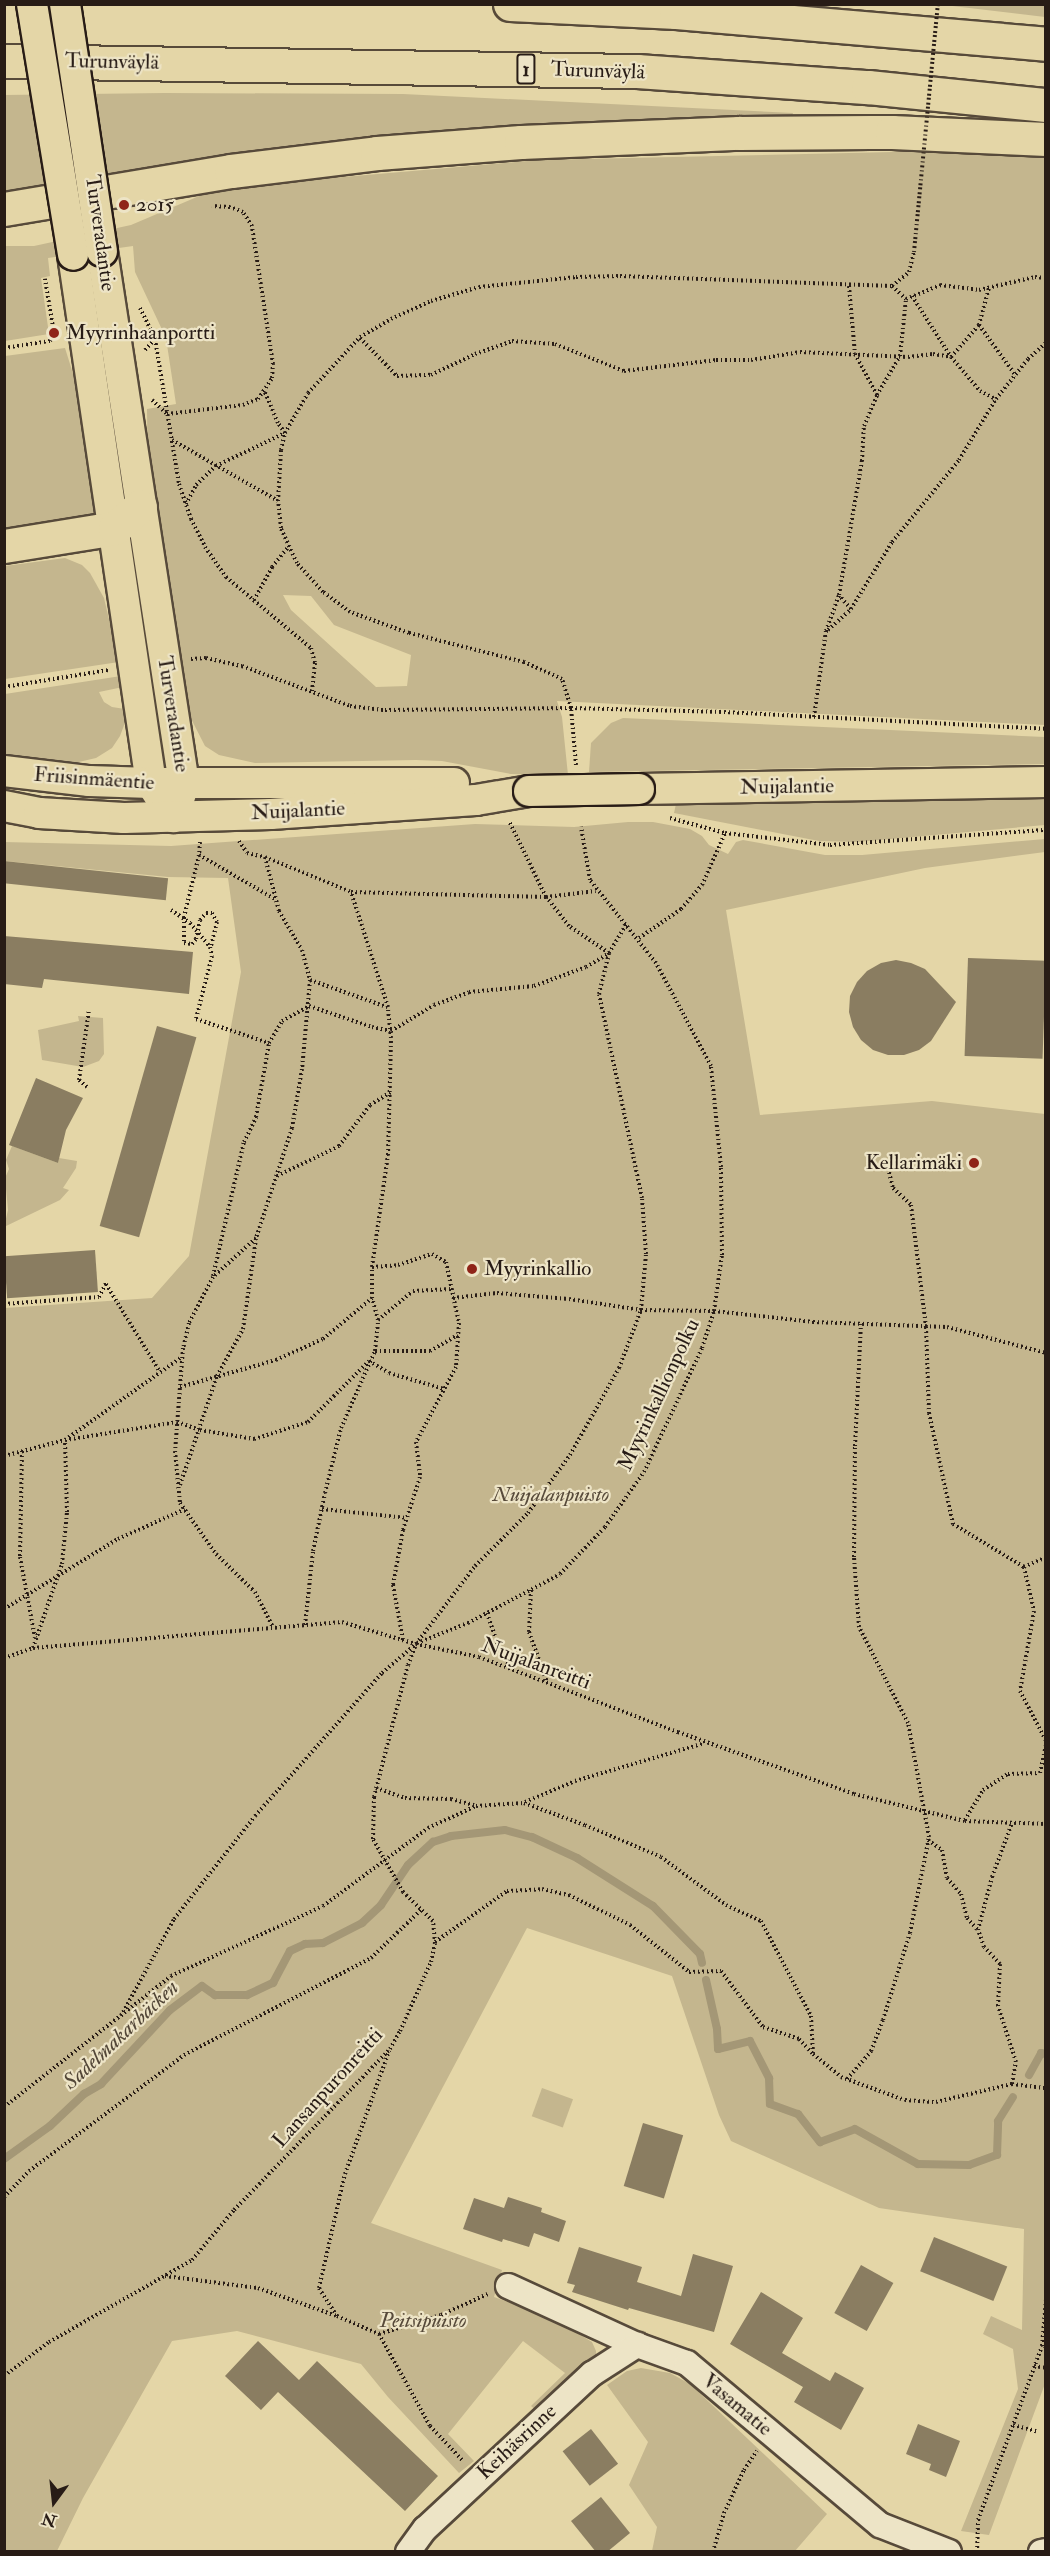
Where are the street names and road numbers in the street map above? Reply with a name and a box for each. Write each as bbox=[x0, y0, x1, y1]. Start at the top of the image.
street label: Turunväylä bbox=[65, 49, 159, 75]
road number: 1 bbox=[516, 52, 536, 86]
street label: Turunväylä bbox=[551, 57, 645, 85]
street label: Turveradantie bbox=[79, 173, 121, 293]
street label: Turveradantie bbox=[151, 654, 195, 774]
street label: Friisinmäentie bbox=[33, 762, 155, 796]
street label: Nuijalantie bbox=[740, 774, 834, 800]
street label: Nuijalantie bbox=[250, 796, 346, 826]
street label: Myyrinkallionpolku bbox=[613, 1315, 705, 1475]
street label: Nuijalanreitti bbox=[478, 1633, 594, 1695]
street label: Lansanpuronreitti bbox=[268, 2023, 388, 2153]
street label: Vasamatie bbox=[697, 2368, 777, 2442]
street label: Keihäsrinne bbox=[472, 2399, 562, 2485]

